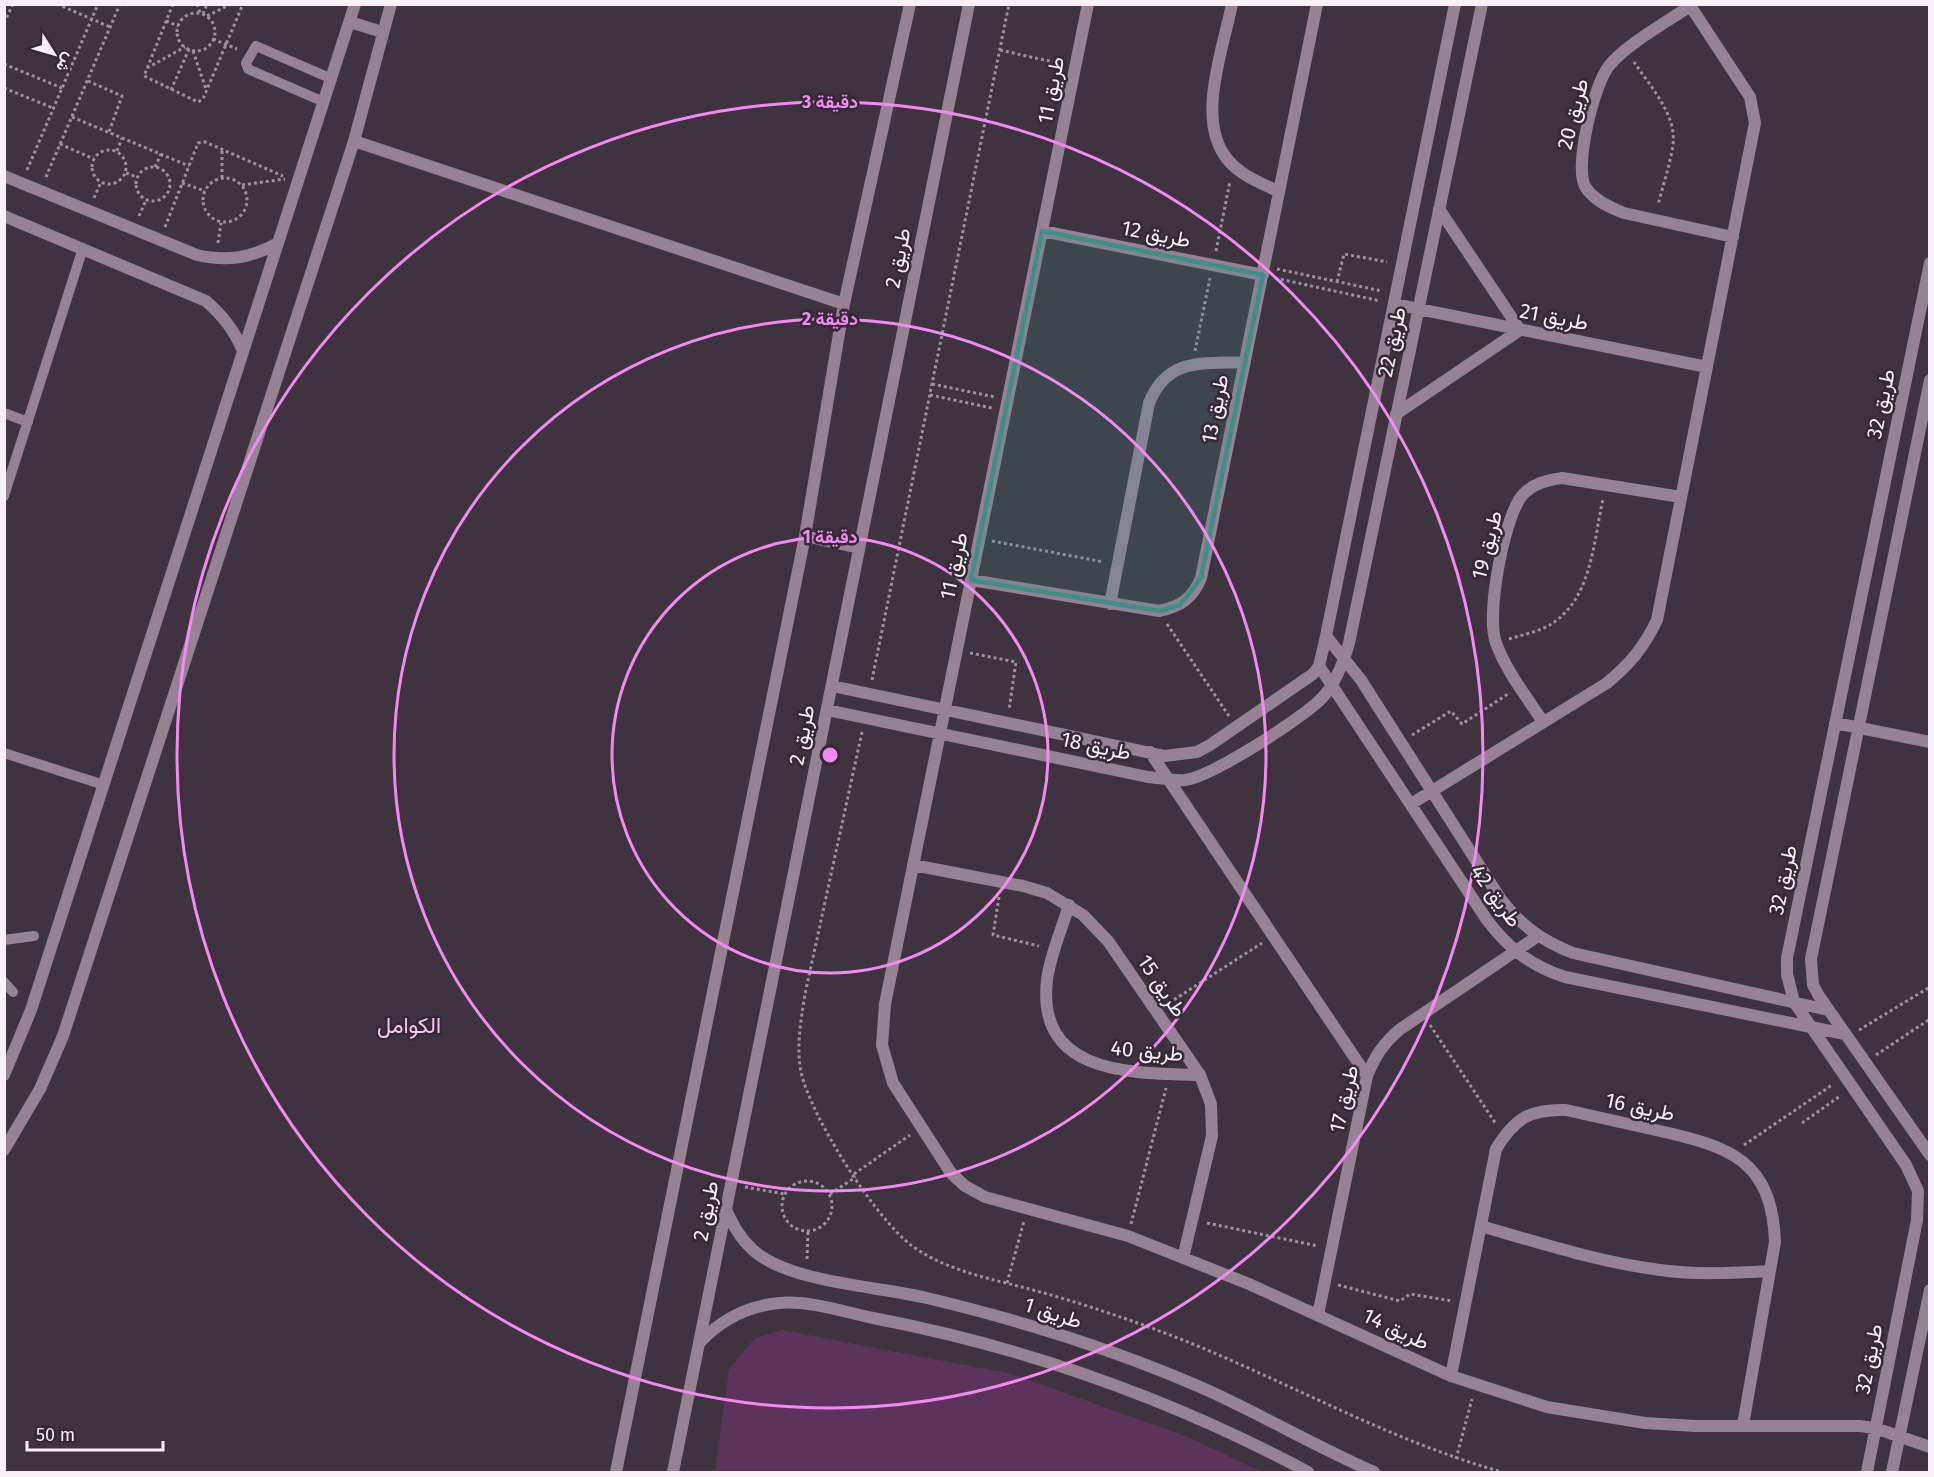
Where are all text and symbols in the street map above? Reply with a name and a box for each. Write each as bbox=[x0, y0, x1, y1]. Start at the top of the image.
north arrow bbox=[24, 24, 84, 84]
text: ش bbox=[52, 49, 79, 76]
street label: طريق 11 bbox=[1032, 54, 1070, 126]
street label: طريق 20 bbox=[1552, 76, 1594, 152]
text: 3 دقيقة bbox=[801, 91, 858, 113]
street label: طريق 12 bbox=[1119, 215, 1193, 253]
street label: طريق 2 bbox=[879, 226, 917, 290]
street label: طريق 21 bbox=[1518, 298, 1590, 336]
street label: طريق 22 bbox=[1372, 305, 1412, 379]
text: 2 دقيقة bbox=[802, 308, 858, 330]
street label: طريق 32 bbox=[1861, 367, 1901, 441]
street label: طريق 13 bbox=[1196, 372, 1234, 446]
street label: طريق 19 bbox=[1466, 508, 1508, 582]
text: 1 دقيقة bbox=[802, 526, 858, 548]
street label: طريق 11 bbox=[934, 530, 974, 602]
street label: طريق 2 bbox=[783, 703, 821, 767]
street label: طريق 18 bbox=[1059, 726, 1133, 766]
centre of rings bbox=[820, 745, 840, 765]
street label: طريق 32 bbox=[1763, 843, 1803, 917]
street label: طريق 42 bbox=[1465, 860, 1527, 932]
street label: طريق 15 bbox=[1132, 950, 1192, 1022]
district label: الكوامل bbox=[377, 1012, 441, 1039]
street label: طريق 40 bbox=[1110, 1035, 1184, 1067]
street label: طريق 17 bbox=[1324, 1063, 1364, 1135]
street label: طريق 16 bbox=[1603, 1087, 1677, 1127]
street label: طريق 2 bbox=[687, 1179, 725, 1243]
street label: طريق 1 bbox=[1021, 1291, 1085, 1335]
street label: طريق 14 bbox=[1359, 1302, 1433, 1356]
street label: طريق 32 bbox=[1849, 1322, 1889, 1396]
scale bar bbox=[27, 1414, 164, 1452]
text: 50 m bbox=[36, 1424, 75, 1446]

